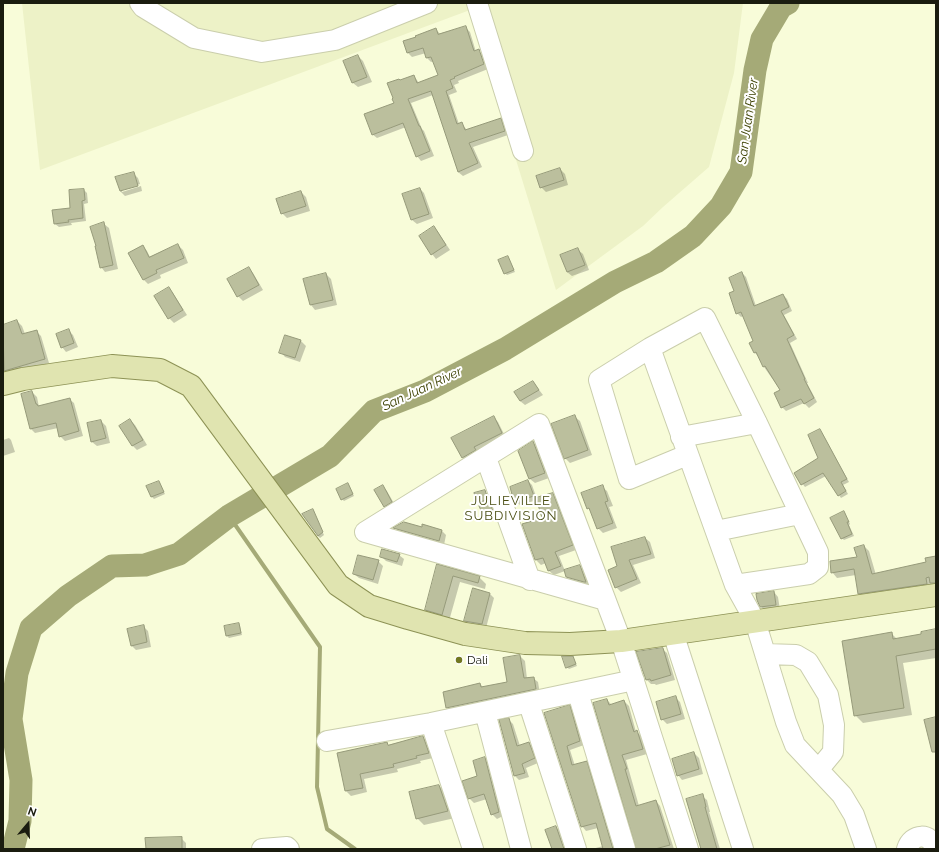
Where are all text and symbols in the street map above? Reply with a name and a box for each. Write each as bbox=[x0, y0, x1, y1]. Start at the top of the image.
water label: San Juan River bbox=[734, 77, 762, 165]
water label: San Juan River bbox=[380, 364, 464, 414]
district label: JULIEVILLE SUBDIVISION bbox=[465, 493, 557, 524]
place label: Dali bbox=[467, 653, 488, 667]
marker: Dali bbox=[454, 655, 464, 665]
north arrow bbox=[8, 804, 48, 844]
text: N bbox=[26, 805, 38, 820]

